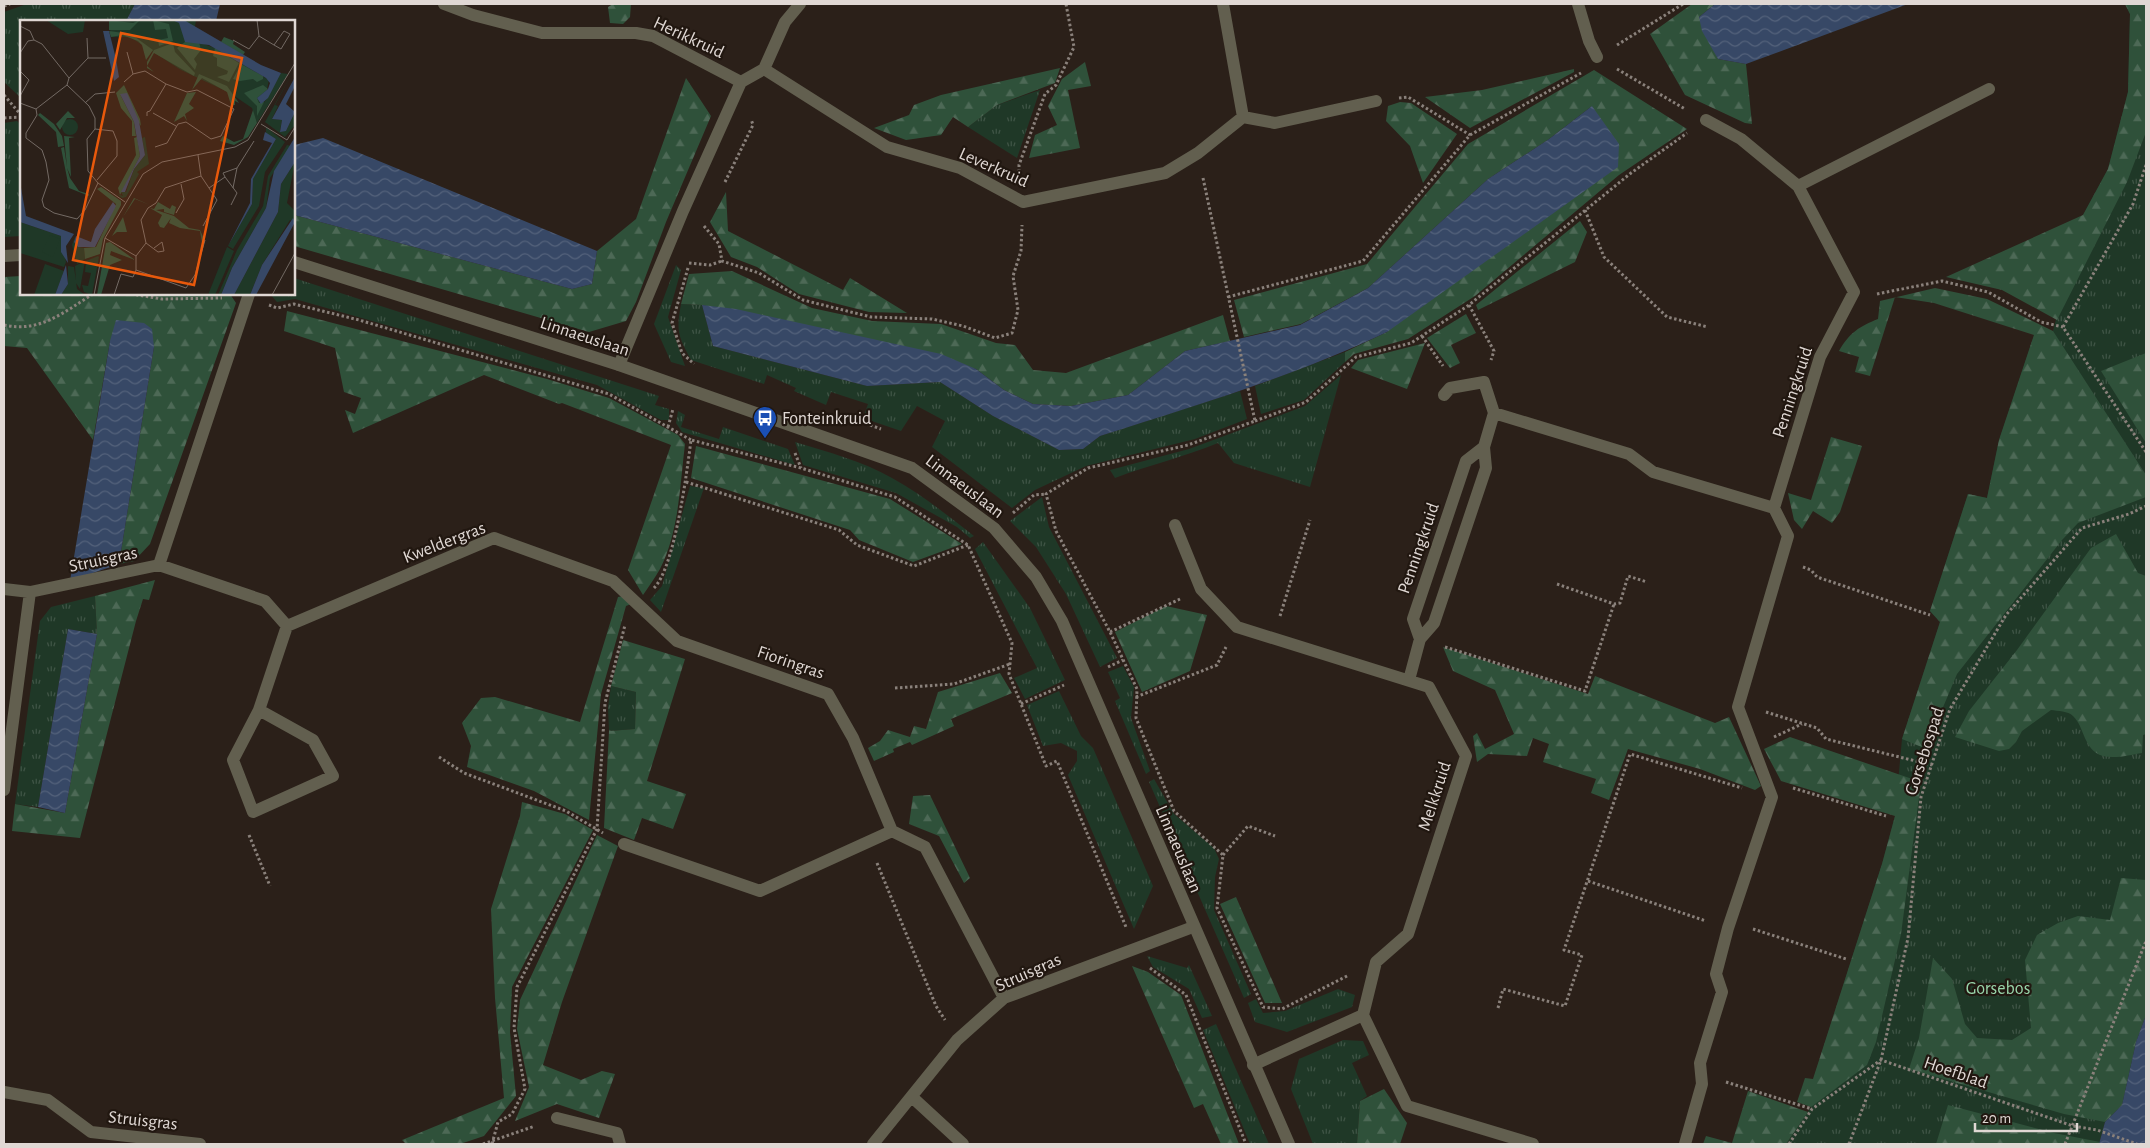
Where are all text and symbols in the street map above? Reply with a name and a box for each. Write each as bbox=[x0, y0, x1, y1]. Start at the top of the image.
street label: Herikkruid bbox=[651, 14, 727, 62]
inset map bbox=[20, 20, 295, 295]
street label: Leverkruid bbox=[956, 145, 1031, 191]
street label: Linnaeuslaan bbox=[538, 314, 632, 360]
street label: Penningkruid bbox=[1770, 345, 1816, 440]
bus stop icon: Fonteinkruid bbox=[752, 405, 778, 439]
place label: Fonteinkruid bbox=[782, 410, 871, 428]
street label: Linnaeuslaan bbox=[922, 452, 1007, 522]
street label: Penningkruid bbox=[1395, 501, 1443, 596]
street label: Kweldergras bbox=[401, 519, 488, 567]
street label: Struisgras bbox=[67, 544, 139, 576]
street label: Fioringras bbox=[755, 643, 827, 683]
street label: Gorsebospad bbox=[1902, 705, 1948, 798]
street label: Melkkruid bbox=[1415, 759, 1455, 833]
street label: Linnaeuslaan bbox=[1152, 803, 1205, 896]
street label: Struisgras bbox=[993, 951, 1064, 995]
park label: Gorsebos bbox=[1966, 980, 2030, 998]
street label: Hoefblad bbox=[1921, 1054, 1990, 1092]
scale bar bbox=[1975, 1100, 2078, 1132]
street label: Struisgras bbox=[107, 1108, 178, 1134]
text: 20 m bbox=[1982, 1111, 2011, 1126]

